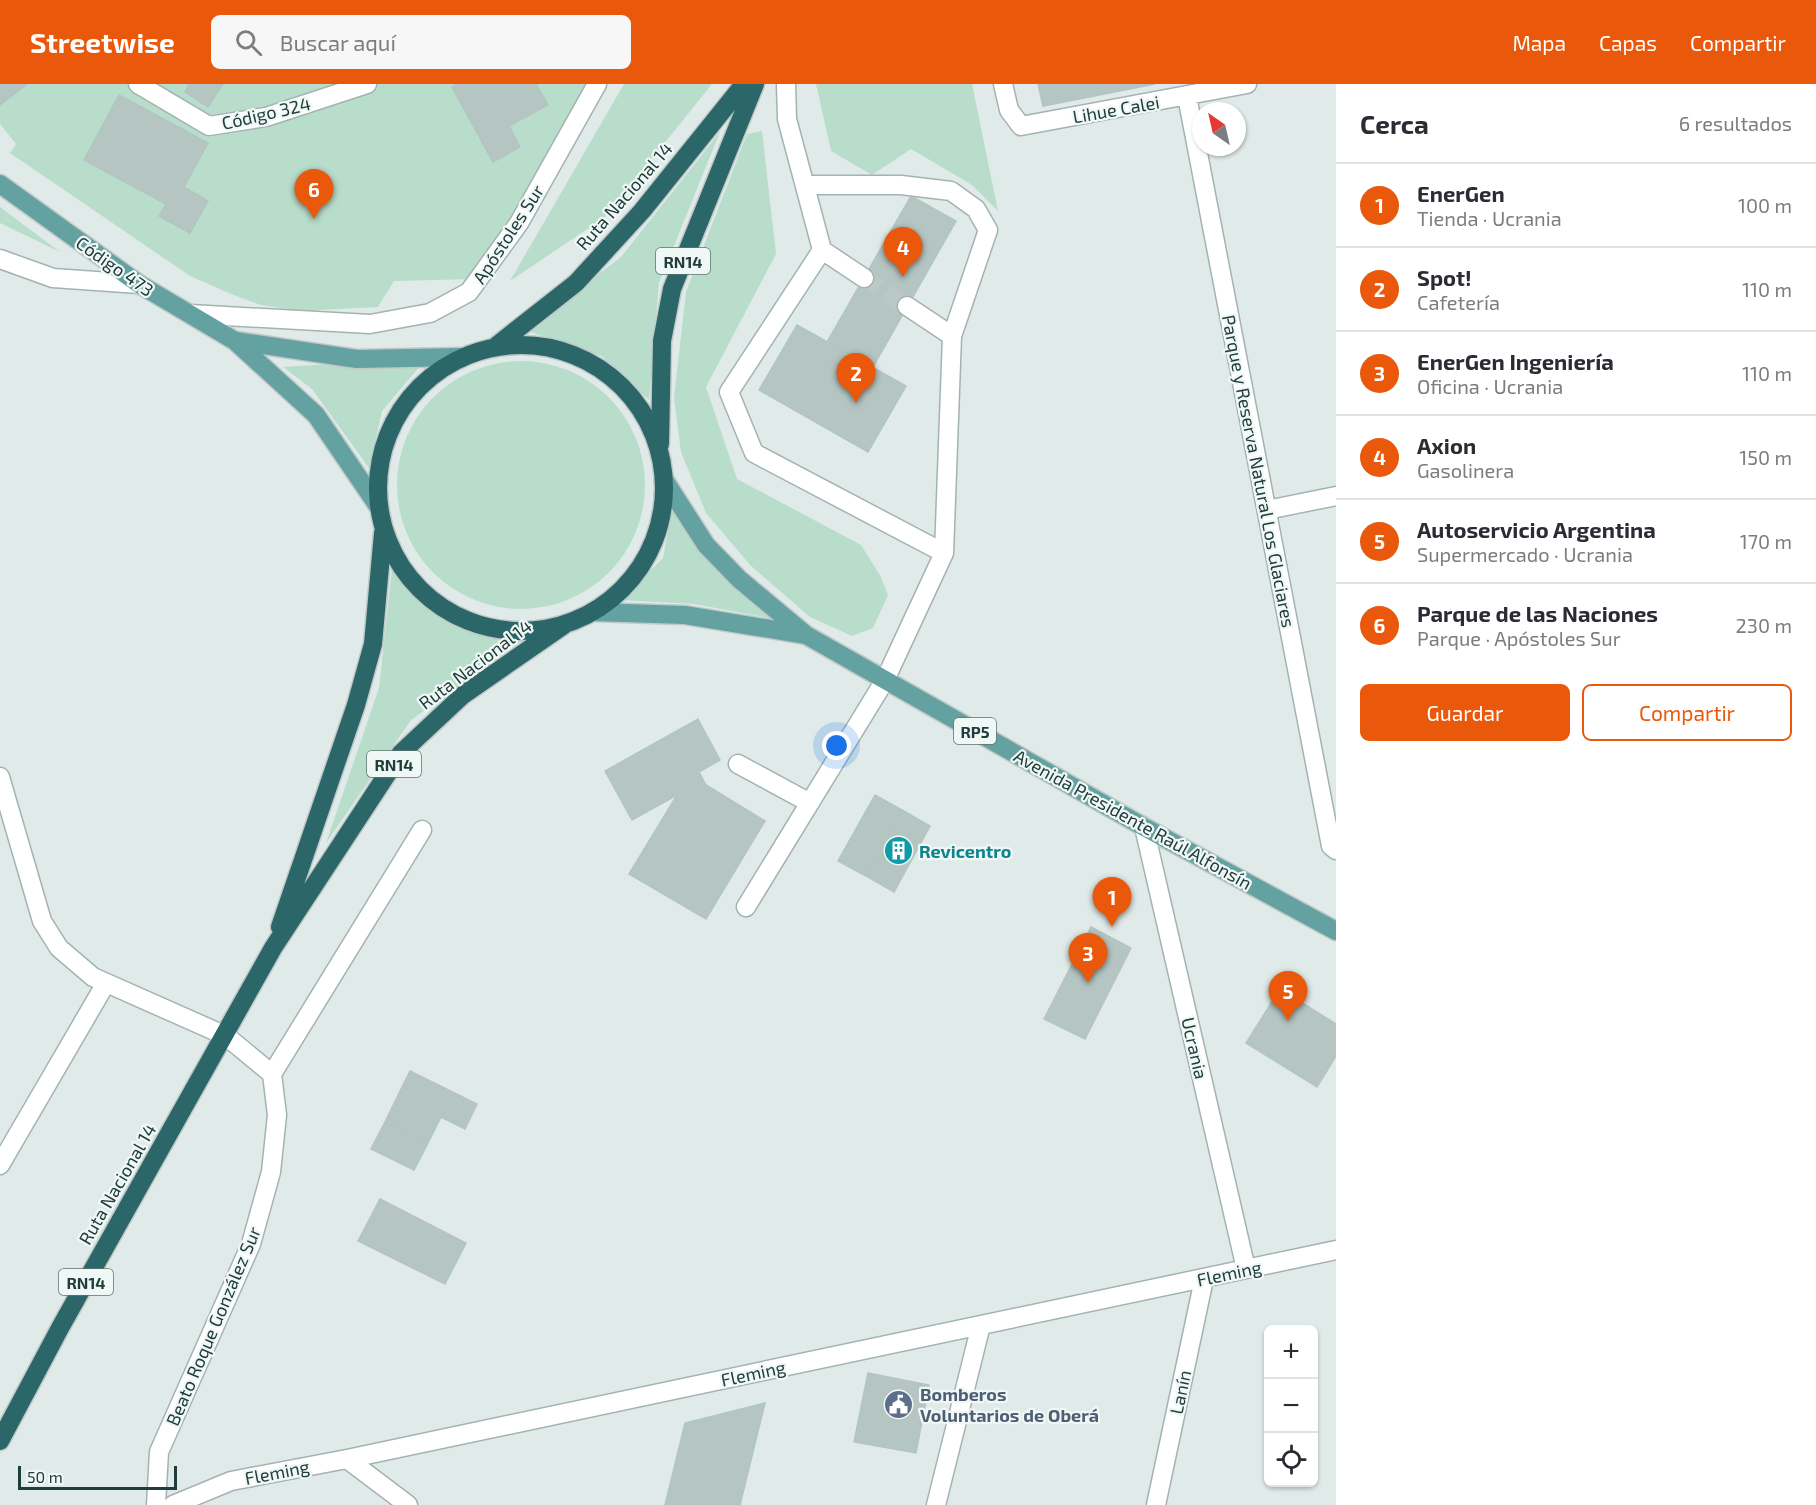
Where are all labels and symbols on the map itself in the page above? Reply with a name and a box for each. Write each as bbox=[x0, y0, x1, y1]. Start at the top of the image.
street label: Lihue Calei bbox=[1071, 91, 1161, 127]
street label: Código 324 bbox=[219, 92, 313, 134]
north arrow bbox=[1192, 102, 1246, 156]
street label: Ruta Nacional 14 bbox=[571, 138, 677, 254]
pin: 6 bbox=[294, 170, 334, 219]
street label: Apóstoles Sur bbox=[468, 180, 548, 288]
pin: 4 bbox=[884, 228, 922, 277]
street label: Código 473 bbox=[72, 231, 158, 301]
road number: RN14 bbox=[656, 248, 710, 274]
street label: Parque y Reserva Natural Los Glaciares bbox=[1218, 313, 1300, 629]
pin: 2 bbox=[836, 354, 876, 403]
street label: Ruta Nacional 14 bbox=[414, 614, 536, 714]
road number: RP5 bbox=[954, 718, 996, 744]
your location bbox=[822, 731, 851, 760]
street label: Avenida Presidente Raúl Alfonsín bbox=[1010, 744, 1256, 894]
road number: RN14 bbox=[367, 751, 421, 777]
building icon: Revicentro bbox=[882, 835, 914, 867]
place label: Revicentro bbox=[919, 840, 1011, 862]
pin: 1 bbox=[1092, 878, 1132, 927]
pin: 3 bbox=[1068, 934, 1108, 983]
pin: 5 bbox=[1268, 972, 1308, 1021]
street label: Ucrania bbox=[1177, 1015, 1213, 1081]
street label: Ruta Nacional 14 bbox=[74, 1120, 160, 1248]
street label: Beato Roque González Sur bbox=[161, 1223, 265, 1429]
street label: Fleming bbox=[1195, 1255, 1263, 1291]
road number: RN14 bbox=[59, 1269, 113, 1295]
street label: Fleming bbox=[719, 1355, 787, 1391]
street label: Lanín bbox=[1165, 1368, 1195, 1416]
place label: Bomberos Voluntarios de Oberá bbox=[920, 1383, 1099, 1426]
public building icon: Bomberos Voluntarios de Oberá bbox=[883, 1388, 915, 1420]
street label: Fleming bbox=[243, 1455, 311, 1489]
scale bar bbox=[18, 1463, 177, 1490]

